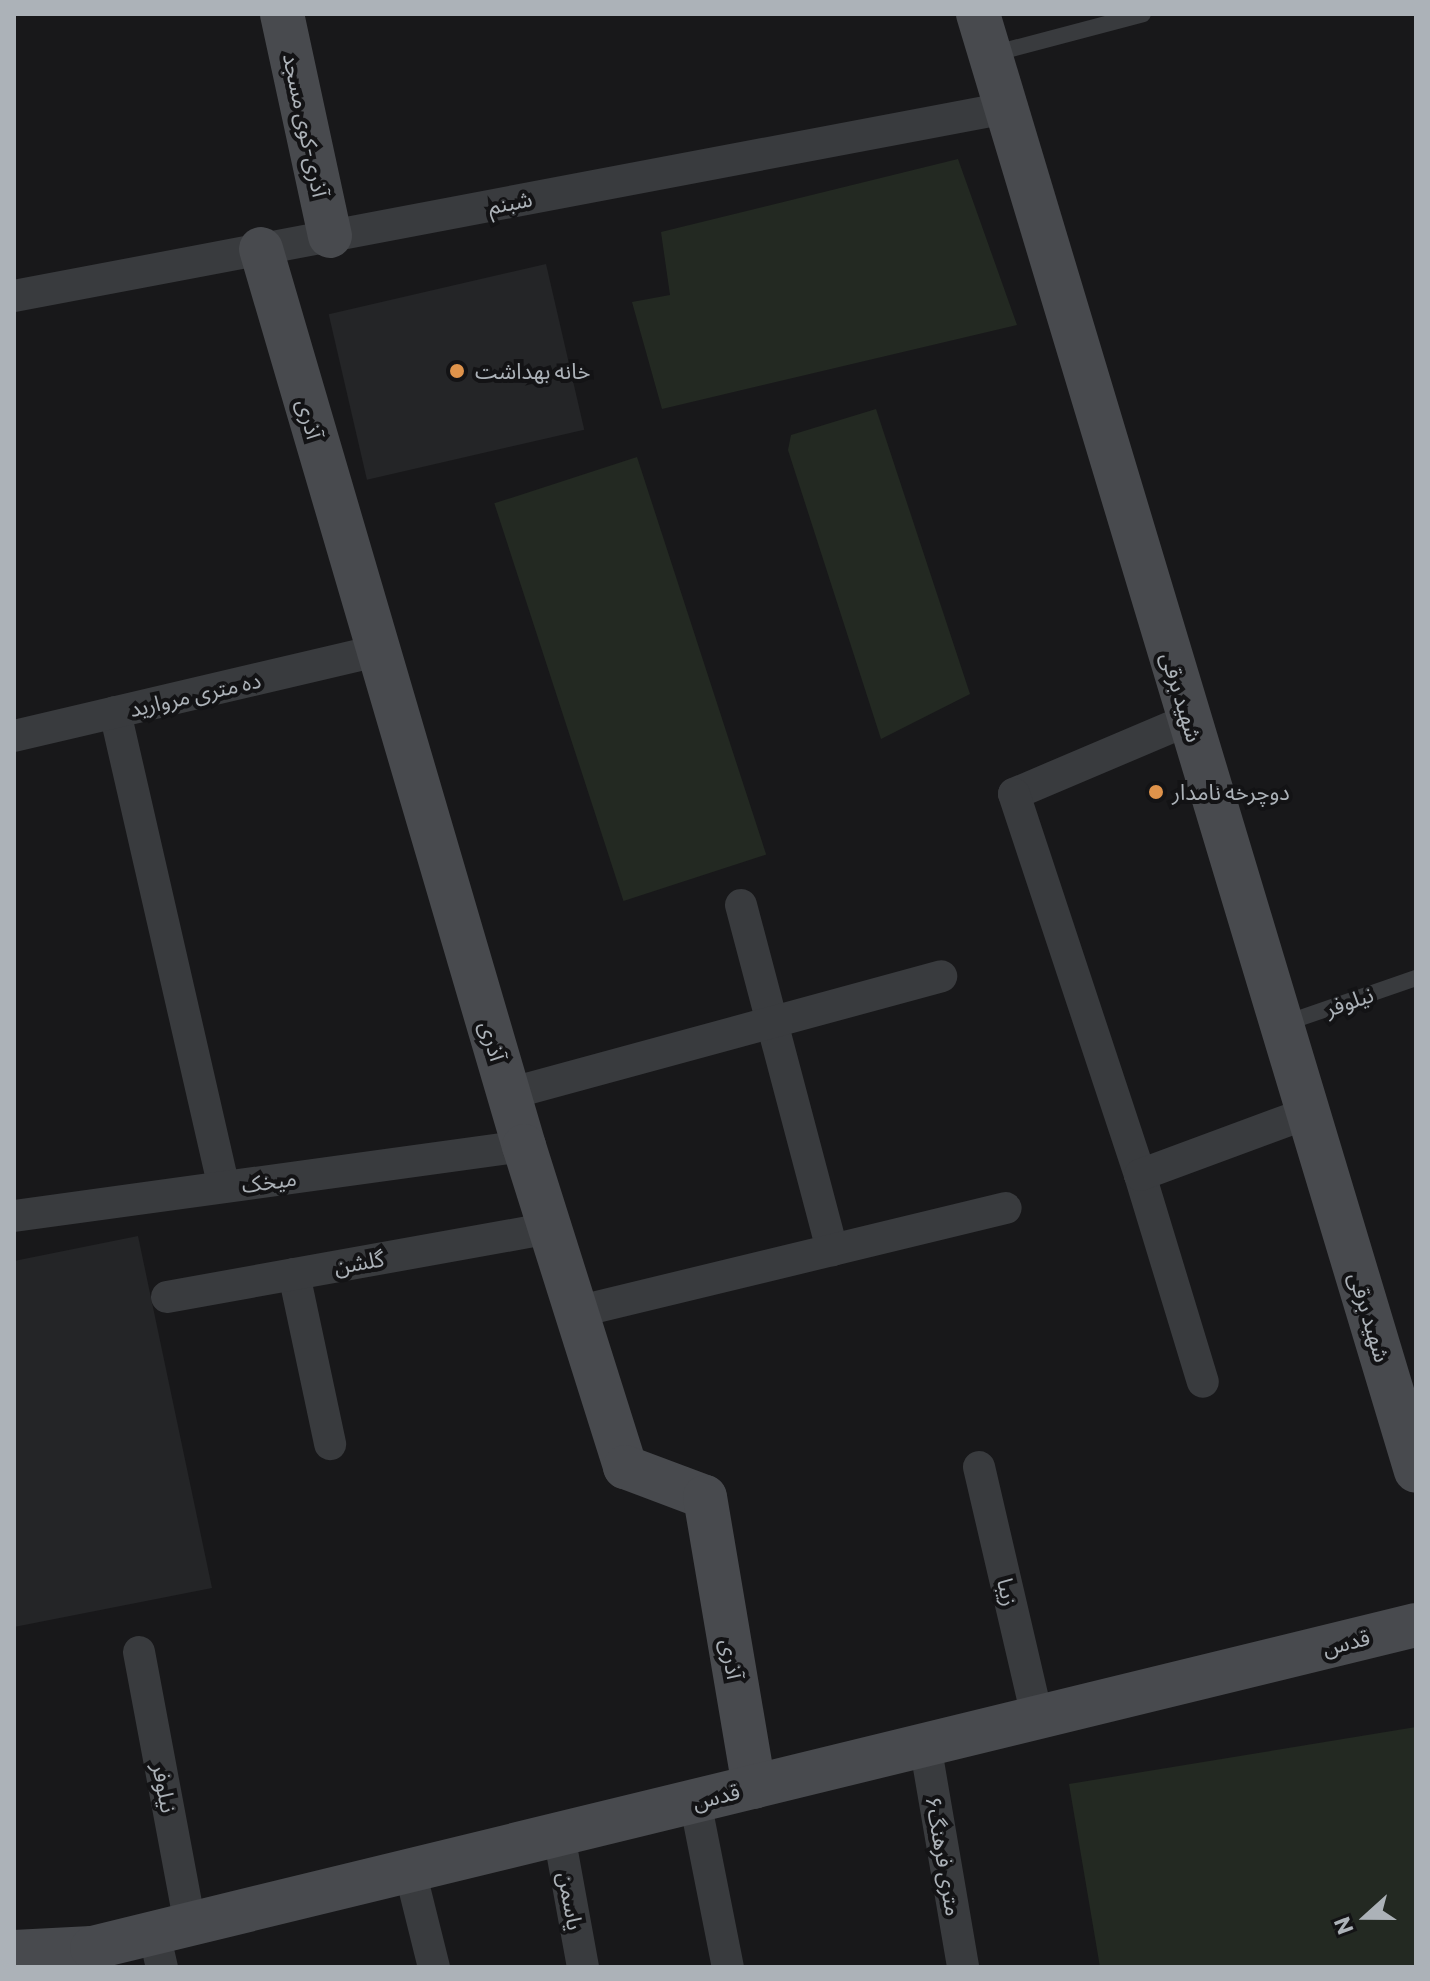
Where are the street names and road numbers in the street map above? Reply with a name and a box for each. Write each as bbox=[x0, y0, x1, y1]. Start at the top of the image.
street label: آذری-کوی مسجد bbox=[278, 51, 334, 199]
street label: شبنم bbox=[486, 185, 534, 219]
street label: آذری bbox=[292, 396, 328, 442]
street label: شهید برقی bbox=[1156, 649, 1208, 745]
street label: ده متری مروارید bbox=[127, 666, 263, 722]
street label: نیلوفر bbox=[1321, 980, 1377, 1022]
street label: آذری bbox=[474, 1018, 512, 1064]
street label: میخک bbox=[240, 1164, 298, 1198]
street label: گلشن bbox=[332, 1245, 386, 1279]
street label: شهید برقی bbox=[1344, 1269, 1396, 1365]
street label: زیبا bbox=[992, 1575, 1024, 1609]
street label: قدس bbox=[1319, 1623, 1373, 1661]
street label: آذری bbox=[715, 1637, 749, 1681]
street label: نیلوفر bbox=[147, 1761, 183, 1815]
street label: قدس bbox=[689, 1777, 743, 1815]
street label: ۶متری فرهنگ bbox=[920, 1794, 968, 1918]
street label: یاسمن bbox=[553, 1870, 589, 1932]

